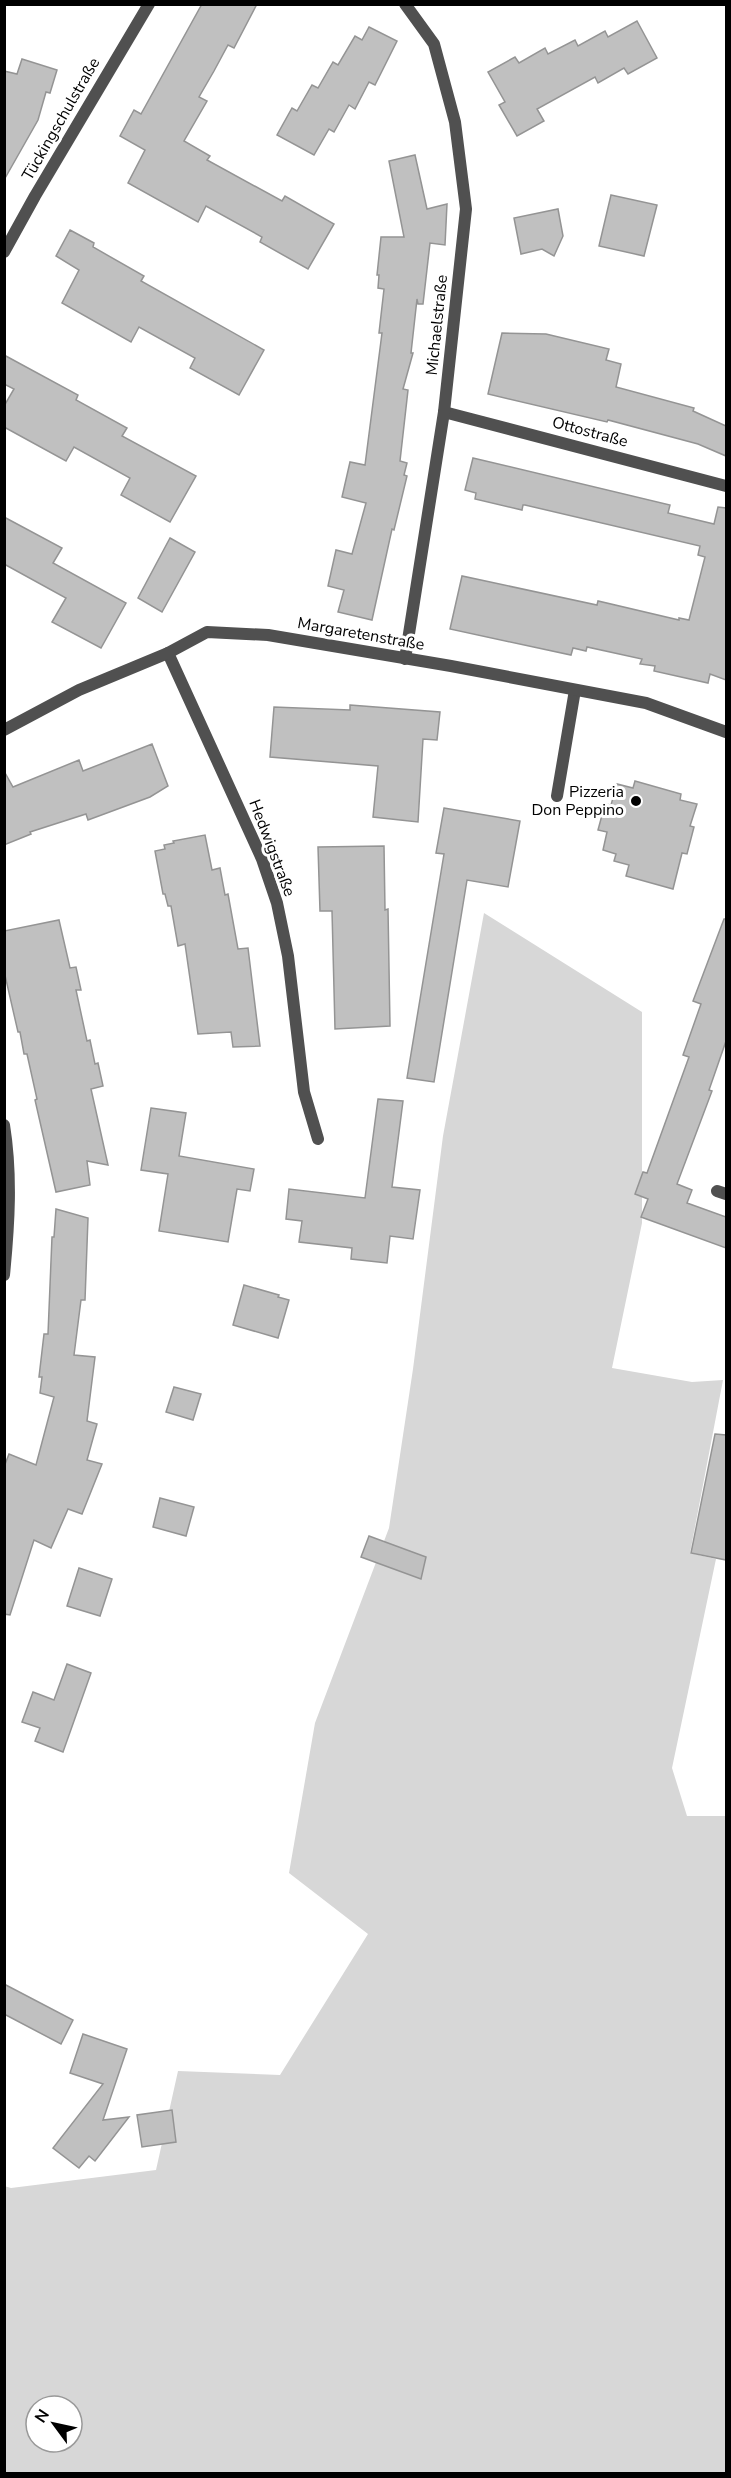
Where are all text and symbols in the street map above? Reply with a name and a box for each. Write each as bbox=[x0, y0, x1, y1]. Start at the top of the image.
street label: Tückingschulstraße bbox=[17, 54, 105, 184]
street label: Michaelstraße bbox=[421, 274, 453, 376]
street label: Ottostraße bbox=[550, 411, 630, 453]
street label: Margaretenstraße bbox=[296, 612, 426, 656]
place label: Pizzeria Don Peppino bbox=[531, 781, 624, 821]
marker: Pizzeria Don Peppino bbox=[629, 794, 643, 808]
street label: Hedwigstraße bbox=[243, 796, 301, 900]
north arrow bbox=[24, 2394, 84, 2454]
text: N bbox=[30, 2405, 55, 2427]

